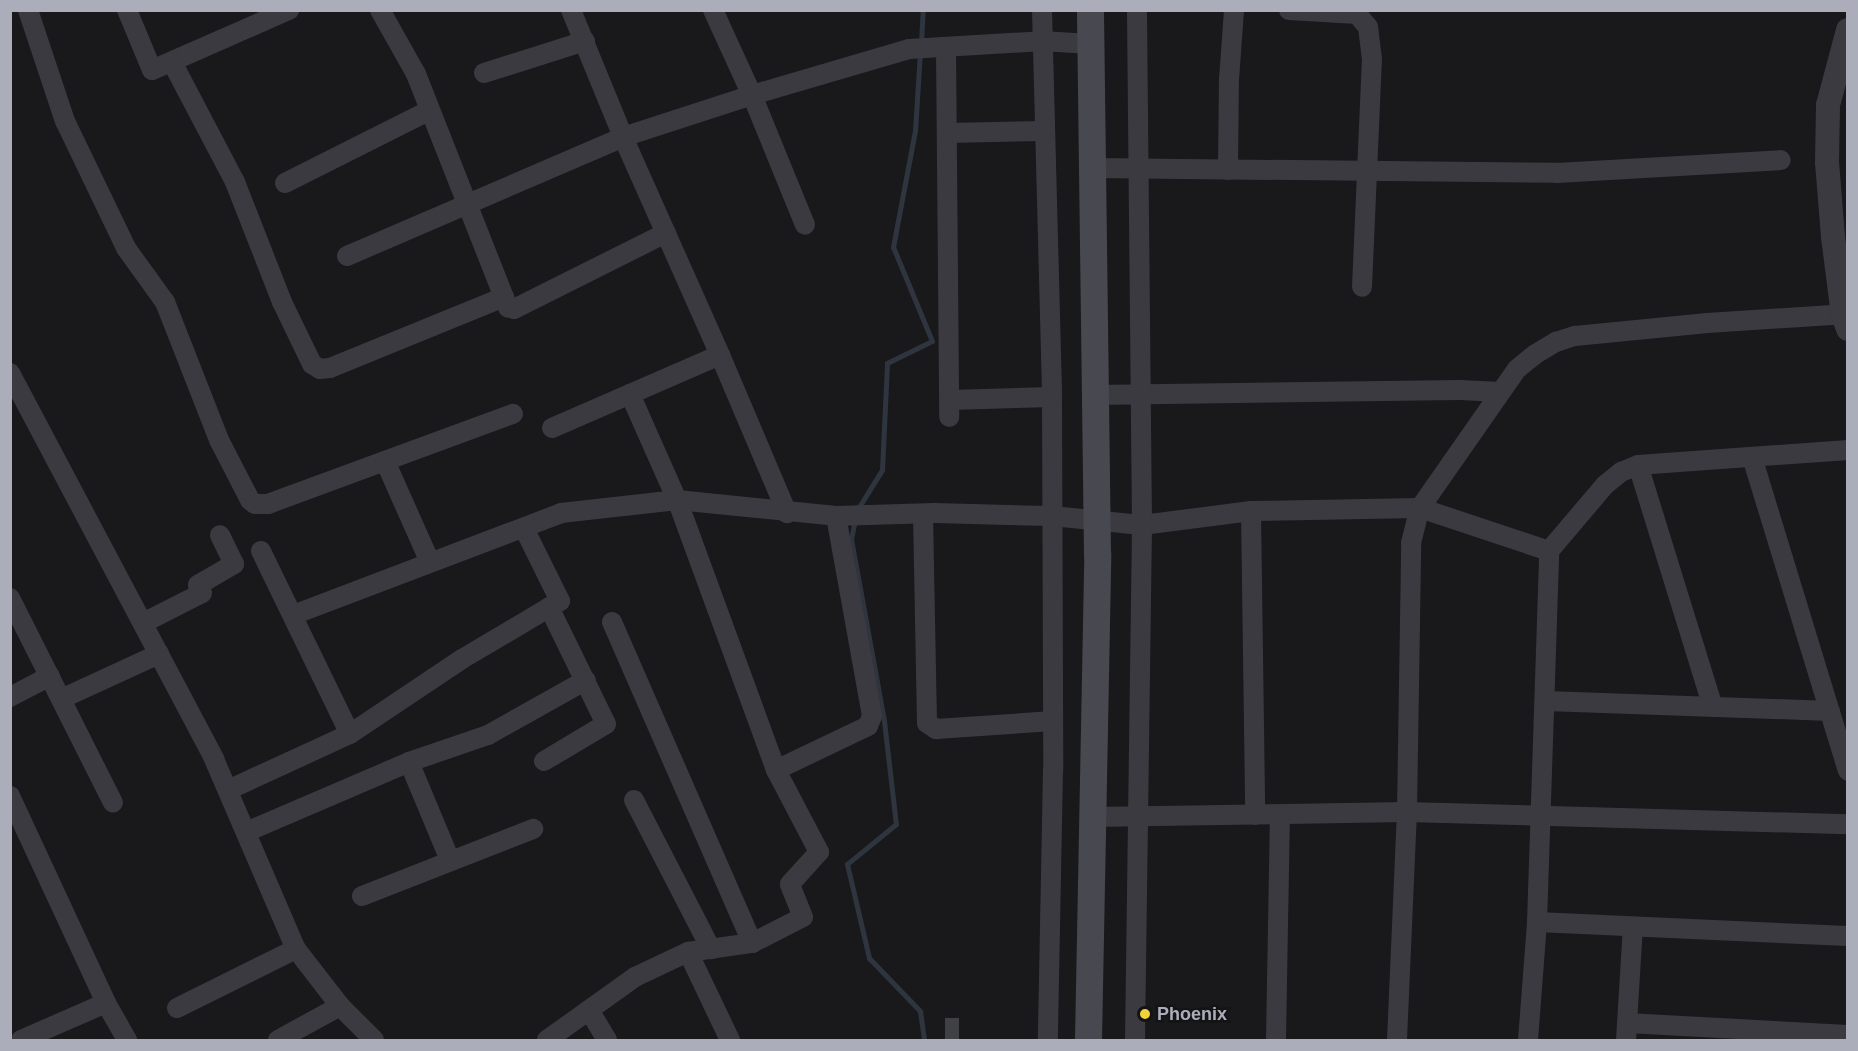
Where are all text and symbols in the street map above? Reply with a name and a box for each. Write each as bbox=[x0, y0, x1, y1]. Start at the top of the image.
place label: Phoenix bbox=[1157, 1003, 1227, 1025]
marker: Phoenix bbox=[1138, 1007, 1152, 1021]

